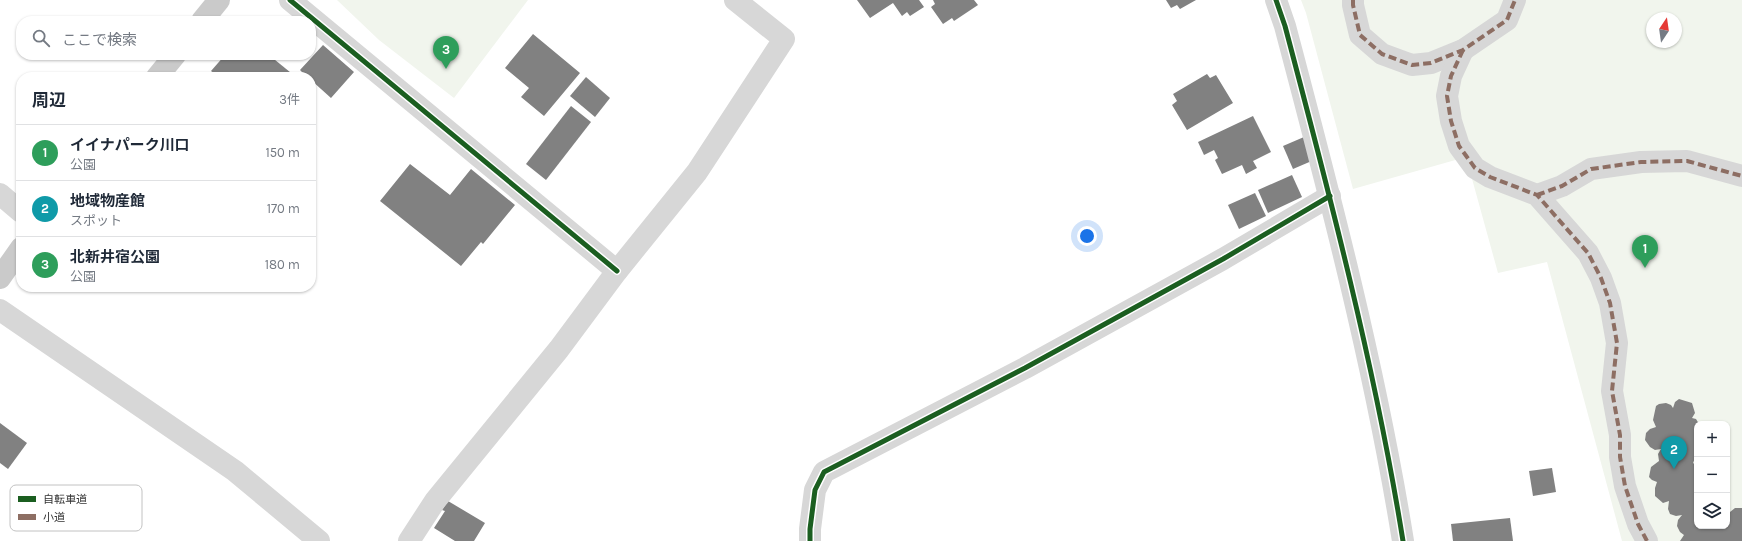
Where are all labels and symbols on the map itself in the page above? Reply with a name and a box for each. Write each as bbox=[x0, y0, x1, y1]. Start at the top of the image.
north arrow bbox=[1646, 12, 1682, 48]
pin: 3 bbox=[433, 36, 459, 69]
your location bbox=[1077, 226, 1097, 246]
pin: 1 bbox=[1632, 235, 1658, 268]
pin: 2 bbox=[1661, 436, 1687, 469]
legend bbox=[10, 485, 142, 531]
text: 自転車道 bbox=[43, 493, 87, 506]
text: 小道 bbox=[43, 511, 65, 524]

